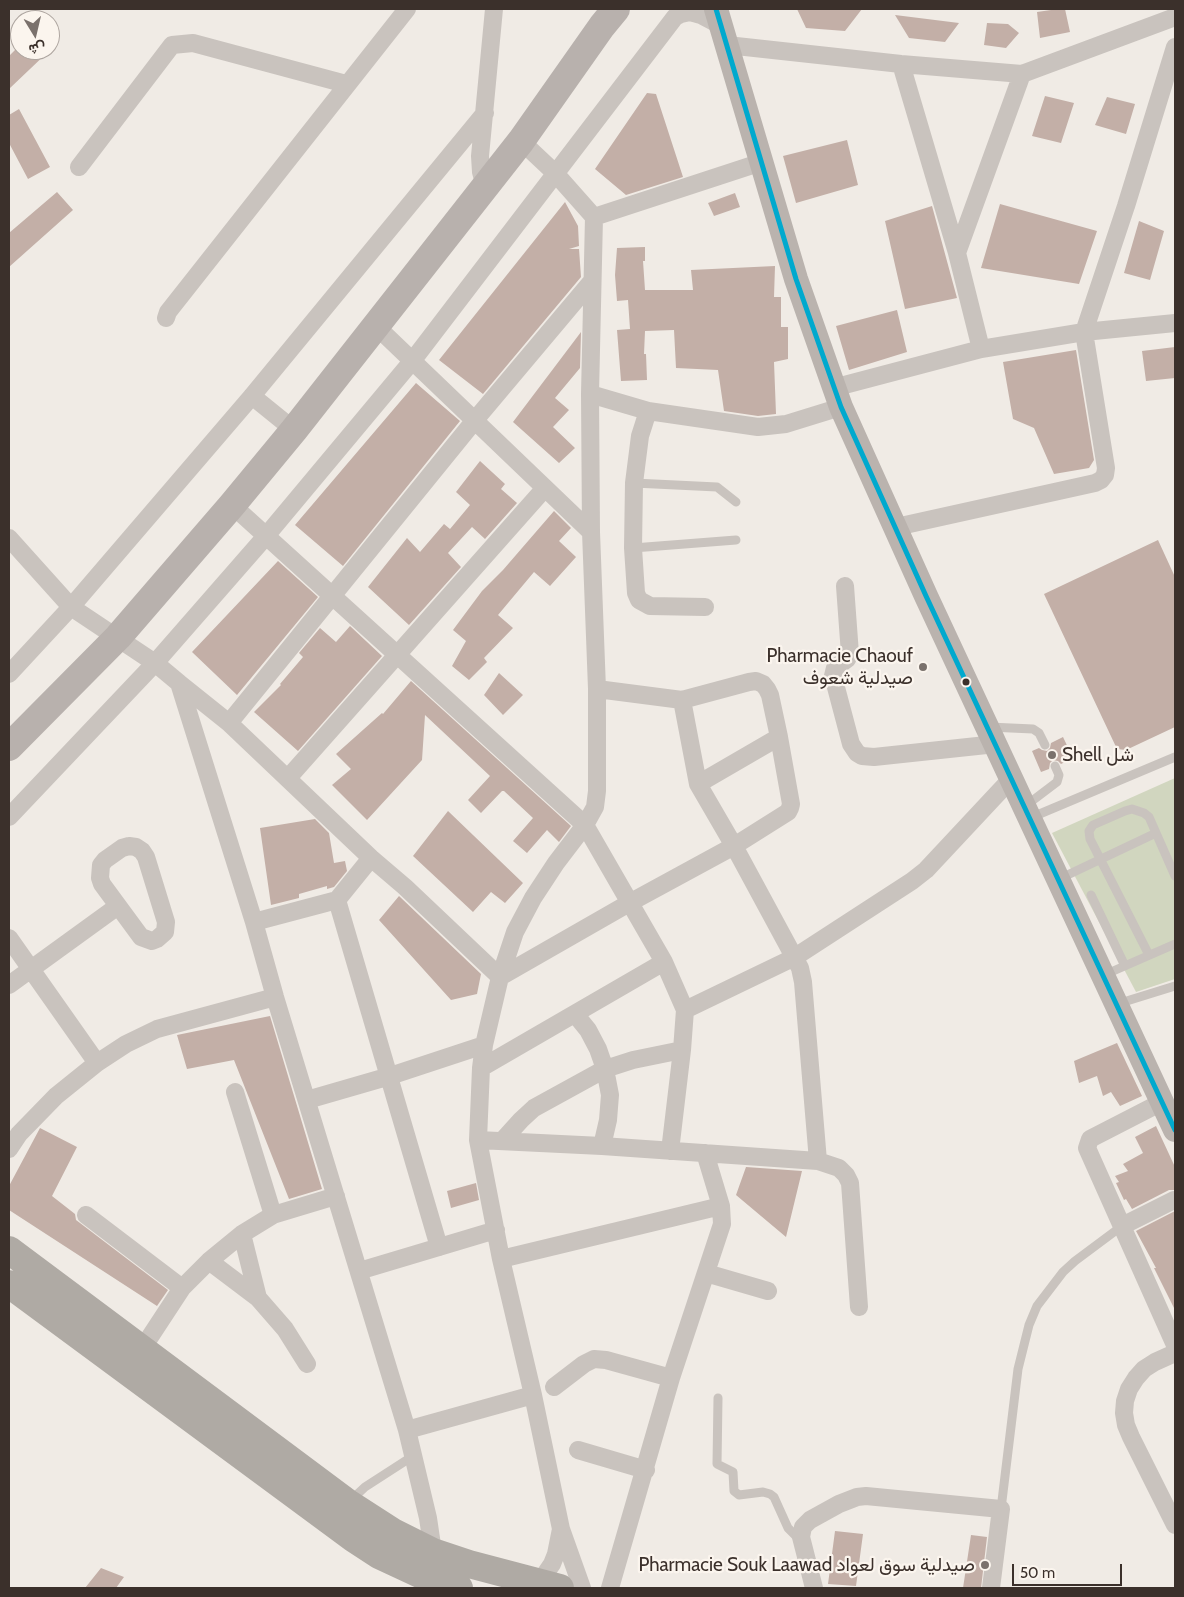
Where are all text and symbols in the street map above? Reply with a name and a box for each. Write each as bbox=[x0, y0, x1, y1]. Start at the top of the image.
north arrow bbox=[10, 10, 60, 60]
text: ش bbox=[27, 39, 47, 59]
place label: Pharmacie Chaouf صيدلية شعوف bbox=[767, 645, 913, 689]
marker: Pharmacie Chaouf صيدلية شعوف bbox=[917, 661, 929, 673]
unlabelled marker bbox=[961, 677, 971, 687]
place label: Shell شل bbox=[1062, 744, 1134, 766]
marker: Shell شل bbox=[1046, 749, 1058, 761]
place label: Pharmacie Souk Laawad صيدلية سوق لعواد bbox=[638, 1554, 975, 1576]
scale bar bbox=[1014, 1554, 1124, 1586]
marker: Pharmacie Souk Laawad صيدلية سوق لعواد bbox=[979, 1559, 991, 1571]
text: 50 m bbox=[1020, 1564, 1055, 1582]

